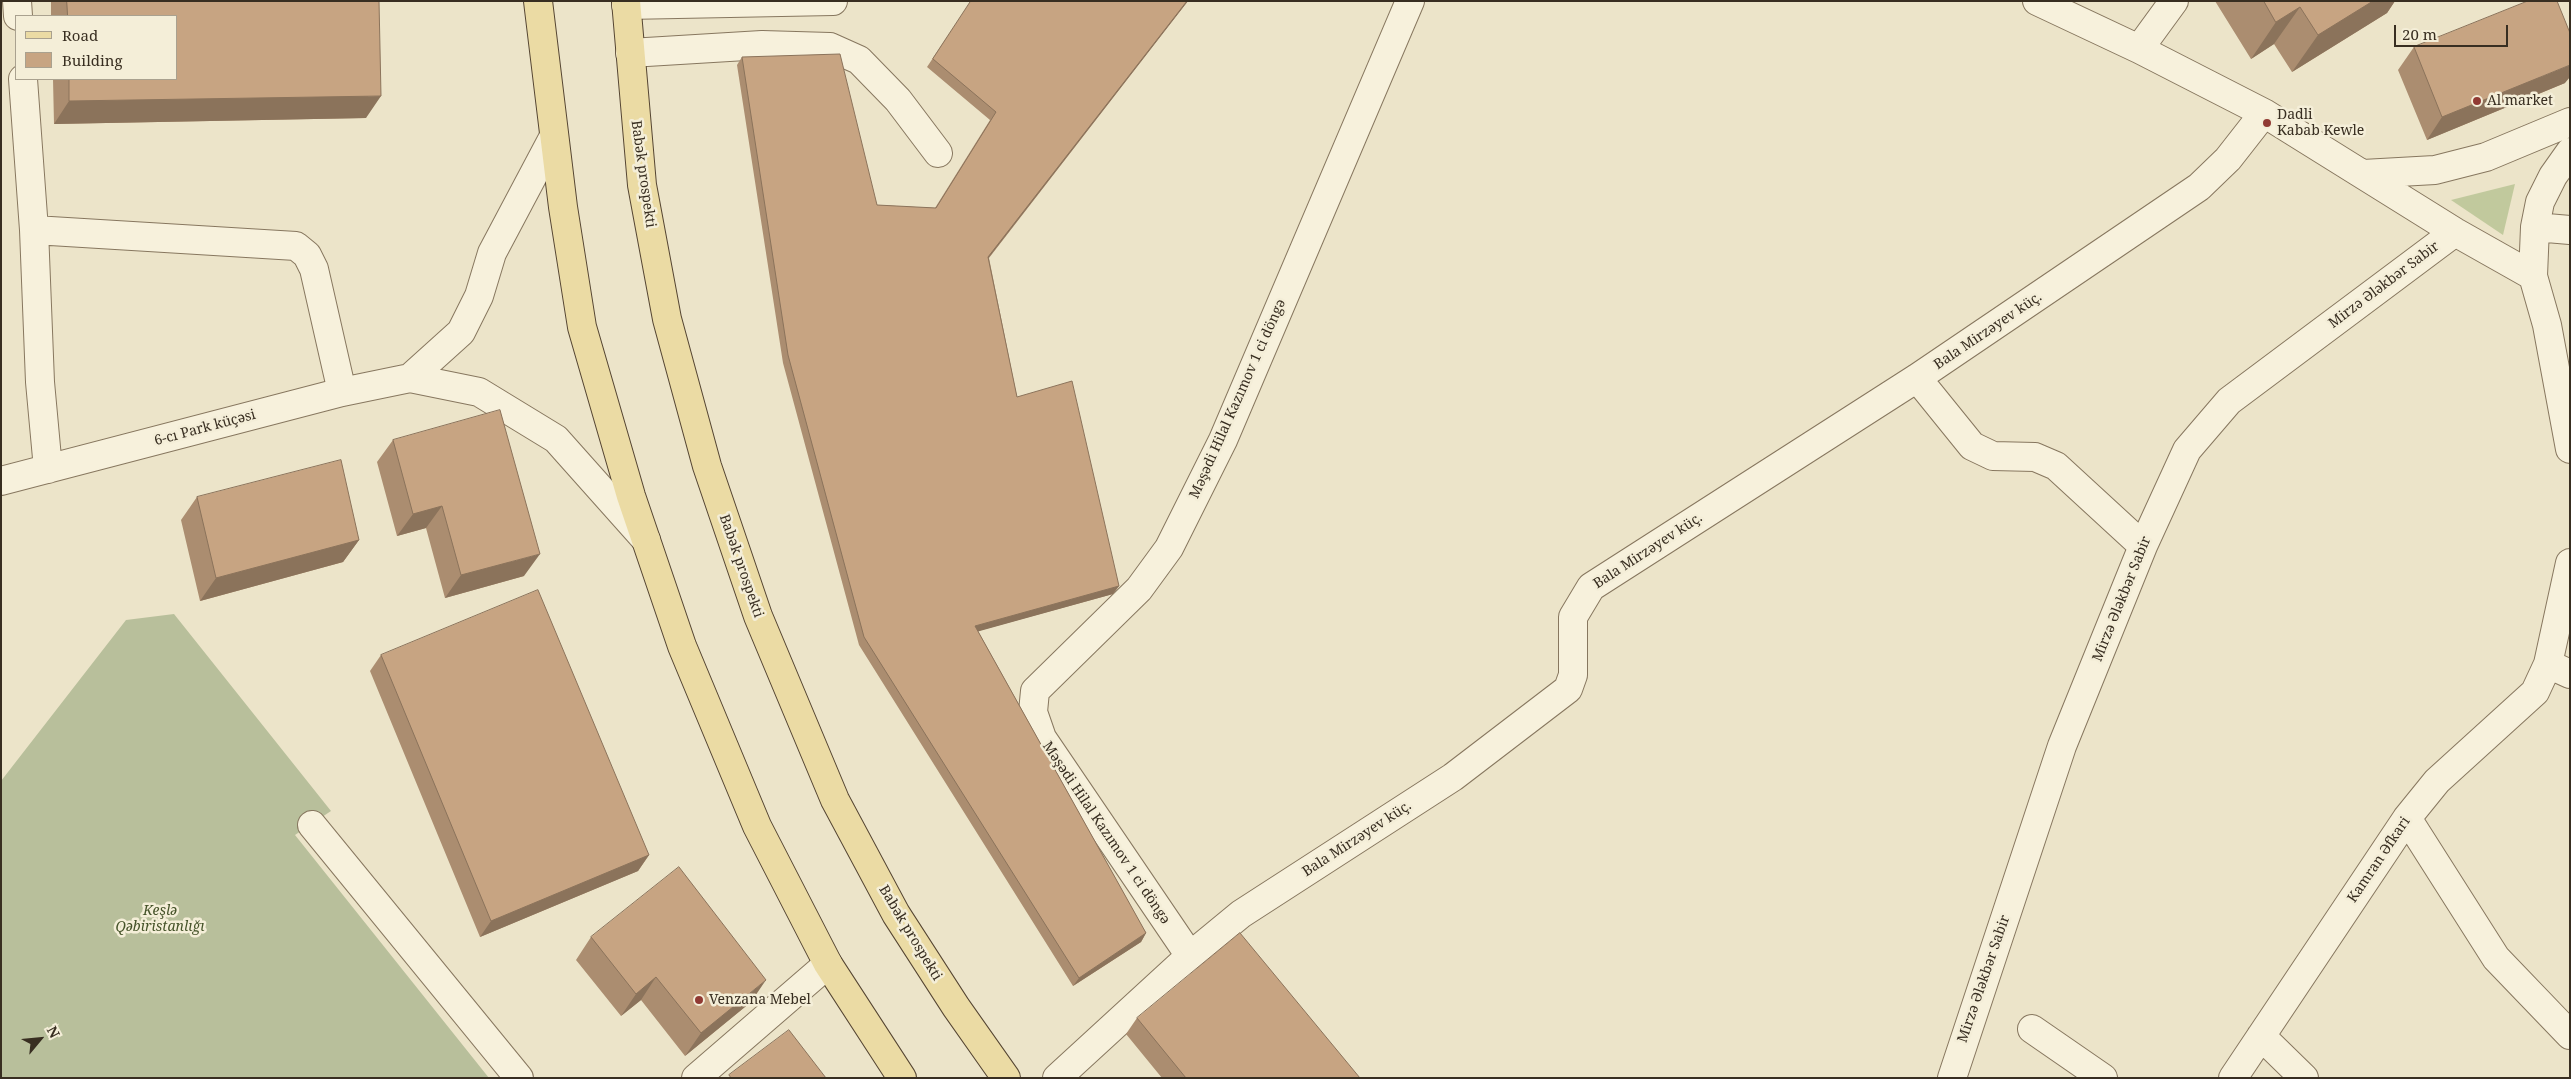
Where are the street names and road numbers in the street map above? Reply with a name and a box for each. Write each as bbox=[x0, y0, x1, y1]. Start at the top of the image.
street label: Babək prospekti bbox=[627, 119, 659, 229]
street label: Mirzə Ələkbər Sabir bbox=[2326, 238, 2442, 332]
street label: Bala Mirzəyev küç. bbox=[1931, 289, 2045, 373]
street label: Məşədi Hilal Kazımov 1 ci döngə bbox=[1186, 297, 1290, 501]
street label: 6-cı Park küçəsi bbox=[153, 406, 257, 450]
street label: Bala Mirzəyev küç. bbox=[1590, 510, 1706, 592]
street label: Babək prospekti bbox=[715, 512, 767, 620]
street label: Mirzə Ələkbər Sabir bbox=[2089, 534, 2155, 664]
street label: Məşədi Hilal Kazımov 1 ci döngə bbox=[1039, 739, 1173, 927]
street label: Bala Mirzəyev küç. bbox=[1299, 798, 1415, 880]
street label: Kamran Əfkari bbox=[2344, 814, 2414, 906]
street label: Babək prospekti bbox=[875, 882, 945, 984]
street label: Mirzə Ələkbər Sabir bbox=[1954, 913, 2014, 1045]

